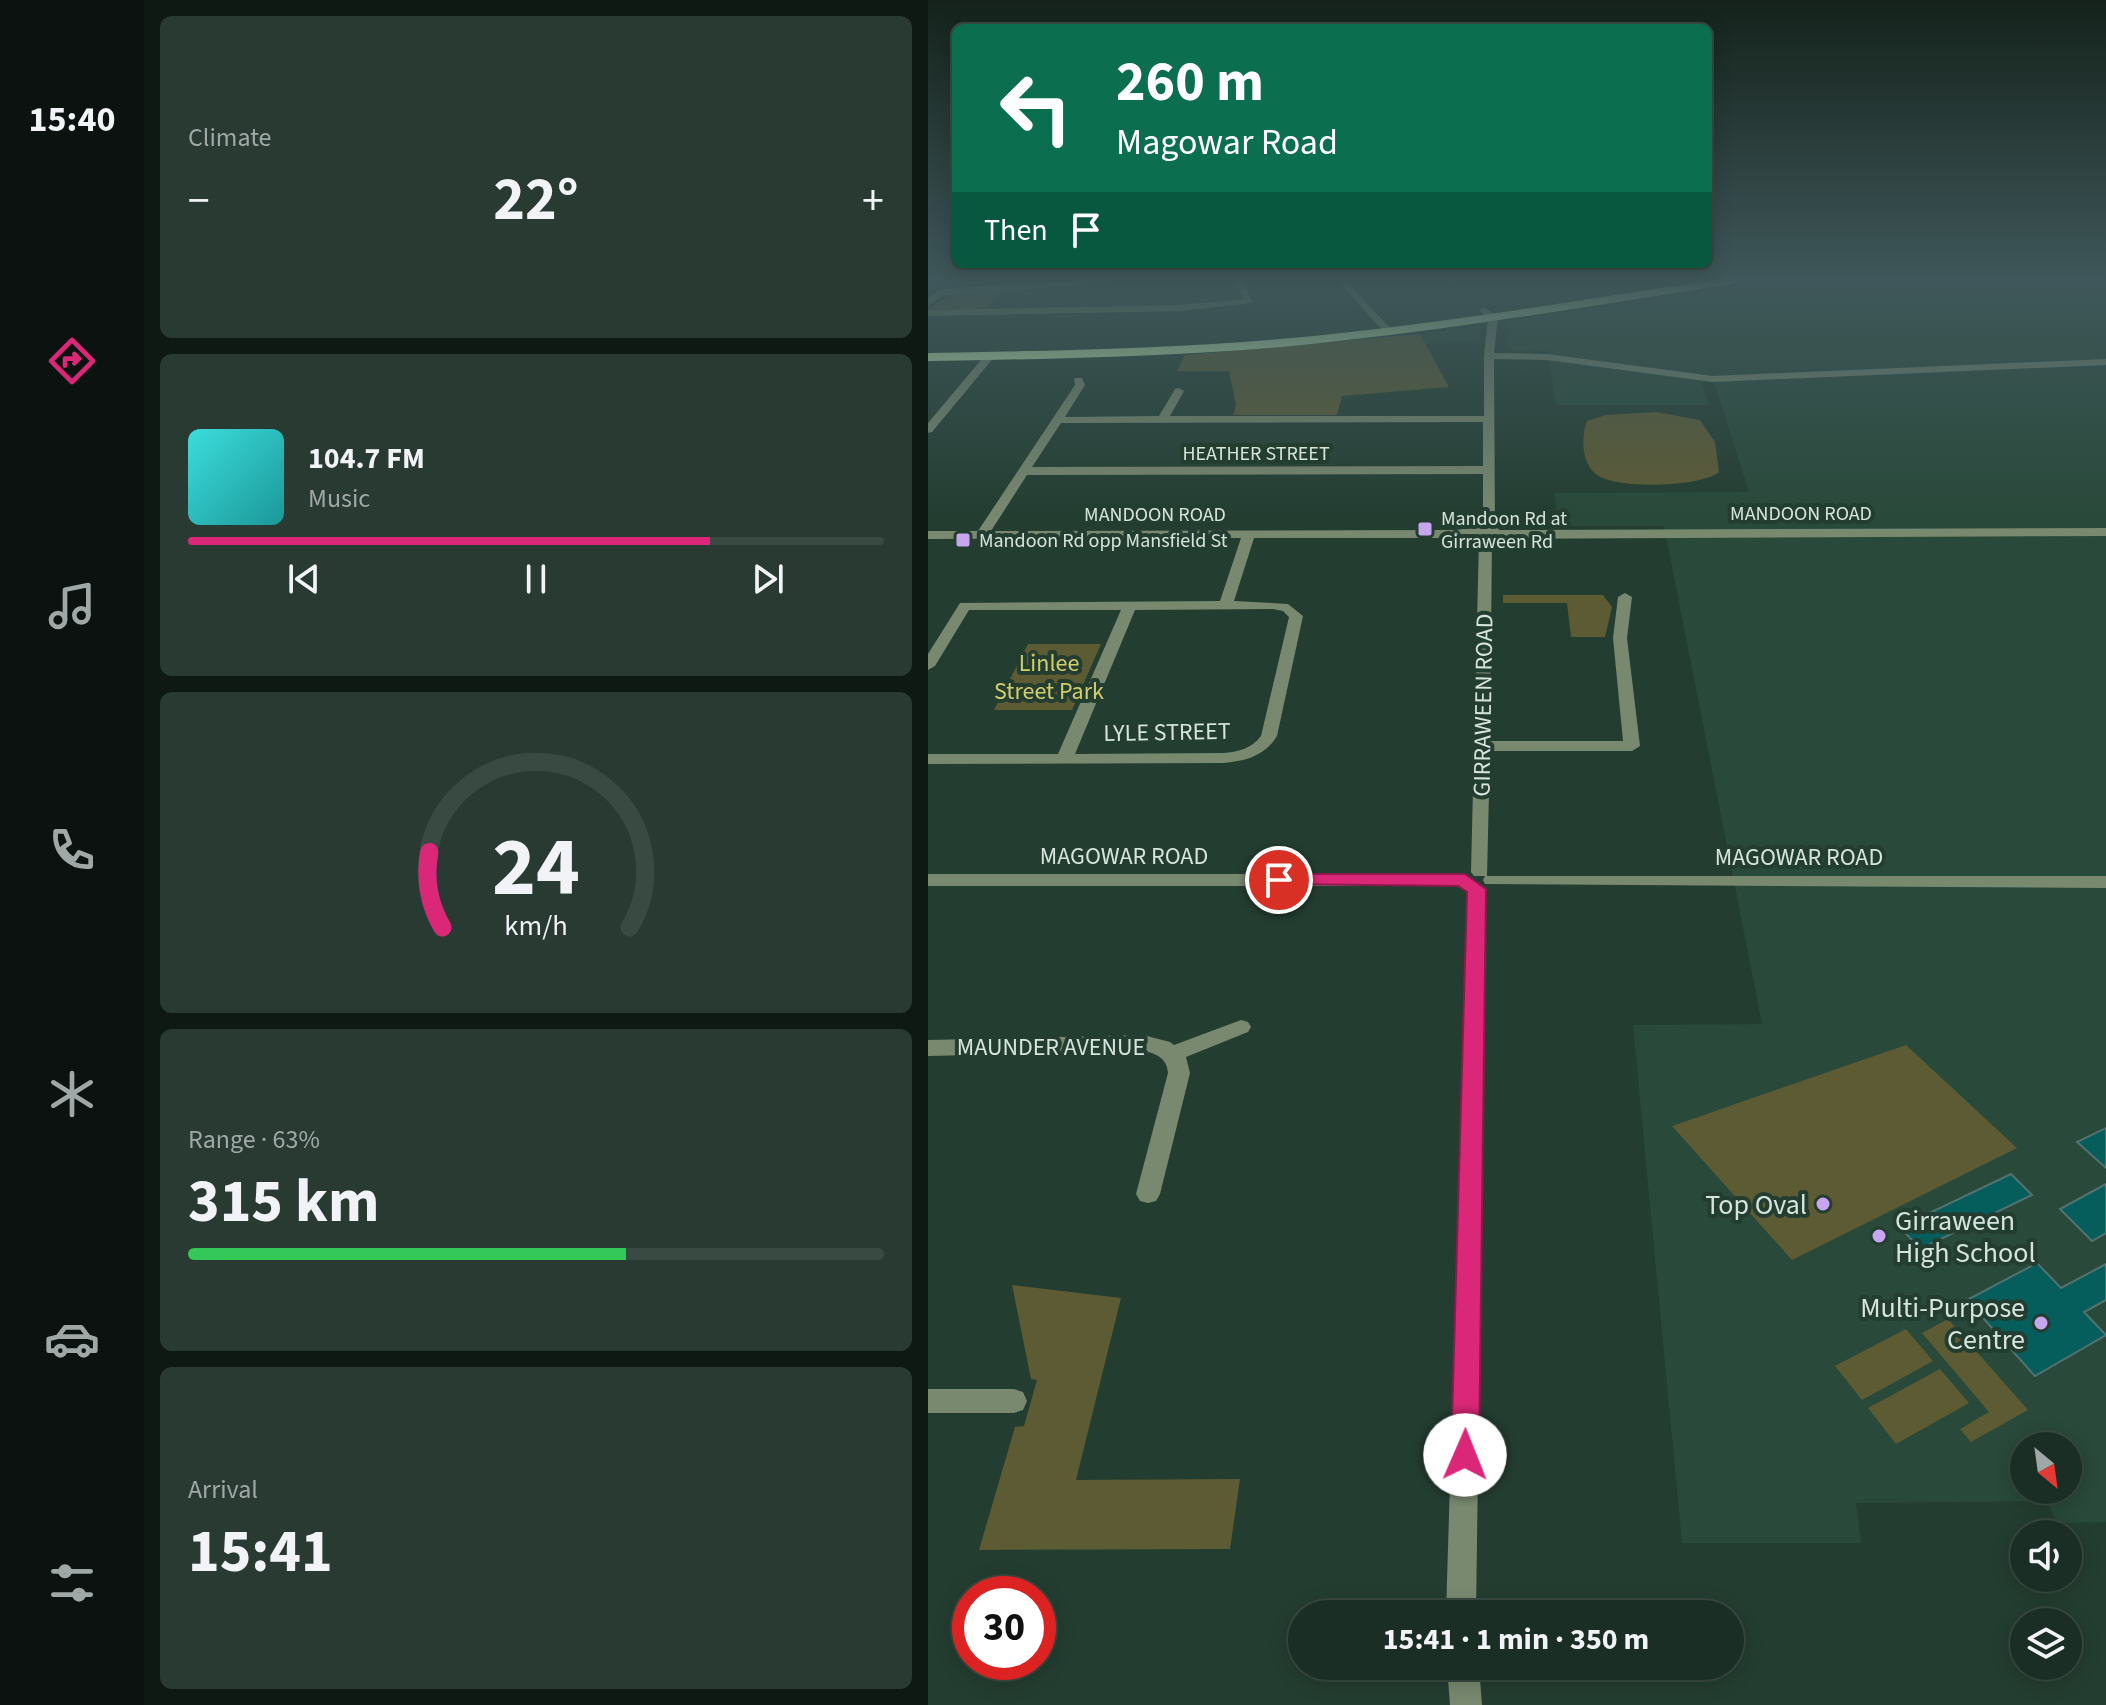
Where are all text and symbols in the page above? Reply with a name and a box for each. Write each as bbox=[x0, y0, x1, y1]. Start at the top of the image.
text: 260 m bbox=[1116, 43, 1264, 122]
icon: left bbox=[984, 56, 1088, 160]
text: 15:40 bbox=[29, 94, 115, 145]
text: Magowar Road bbox=[1116, 117, 1338, 168]
text: Climate bbox=[188, 119, 272, 156]
text: 22° bbox=[493, 158, 579, 243]
text: − bbox=[188, 170, 210, 233]
text: + bbox=[862, 170, 884, 233]
icon: arrive bbox=[1064, 208, 1108, 252]
text: Then bbox=[984, 209, 1048, 252]
icon: directions bbox=[44, 333, 100, 389]
text: 104.7 FM bbox=[308, 437, 425, 480]
street label: HEATHER STREET bbox=[1182, 440, 1330, 468]
text: Music bbox=[308, 480, 370, 517]
street label: MANDOON ROAD bbox=[1730, 500, 1872, 528]
street label: MANDOON ROAD bbox=[1084, 501, 1226, 529]
place label: Mandoon Rd at Girraween Rd bbox=[1441, 505, 1567, 556]
marker: Mandoon Rd at Girraween Rd bbox=[1416, 520, 1434, 538]
place label: Mandoon Rd opp Mansfield St bbox=[979, 527, 1228, 555]
marker: Mandoon Rd opp Mansfield St bbox=[954, 531, 972, 549]
icon: previous bbox=[282, 557, 326, 601]
icon: pause bbox=[514, 557, 558, 601]
icon: next bbox=[746, 557, 790, 601]
icon: music bbox=[44, 578, 100, 634]
street label: GIRRAWEEN ROAD bbox=[1464, 613, 1503, 797]
park label: Linlee Street Park bbox=[994, 646, 1104, 709]
street label: LYLE STREET bbox=[1103, 714, 1231, 751]
text: 24 bbox=[492, 809, 580, 927]
icon: phone bbox=[44, 822, 100, 878]
street label: MAGOWAR ROAD bbox=[1040, 839, 1208, 874]
street label: MAGOWAR ROAD bbox=[1715, 840, 1883, 875]
pin bbox=[1245, 846, 1313, 914]
icon: arrive bbox=[1257, 858, 1301, 902]
text: km/h bbox=[504, 907, 568, 947]
street label: MAUNDER AVENUE bbox=[957, 1030, 1145, 1065]
icon: climate bbox=[44, 1066, 100, 1122]
text: Range · 63% bbox=[188, 1121, 320, 1158]
text: 315 km bbox=[188, 1160, 379, 1245]
place label: Top Oval bbox=[1705, 1185, 1807, 1225]
marker: Top Oval bbox=[1814, 1195, 1832, 1213]
place label: Girraween High School bbox=[1895, 1201, 2036, 1273]
marker: Girraween High School bbox=[1870, 1227, 1888, 1245]
place label: Multi-Purpose Centre bbox=[1860, 1288, 2025, 1360]
icon: car bbox=[44, 1311, 100, 1367]
marker: Multi-Purpose Centre bbox=[2032, 1314, 2050, 1332]
position arrow bbox=[1423, 1413, 1507, 1497]
north arrow bbox=[2010, 1432, 2082, 1504]
map controls bbox=[2010, 1432, 2082, 1680]
text: Arrival bbox=[188, 1471, 258, 1508]
text: 15:41 bbox=[188, 1510, 333, 1595]
button: sound bbox=[2010, 1520, 2082, 1592]
icon: filters bbox=[44, 1555, 100, 1611]
speed limit sign: 30 bbox=[952, 1576, 1056, 1680]
button: layers bbox=[2010, 1608, 2082, 1680]
text: 15:41 · 1 min · 350 m bbox=[1383, 1618, 1649, 1661]

